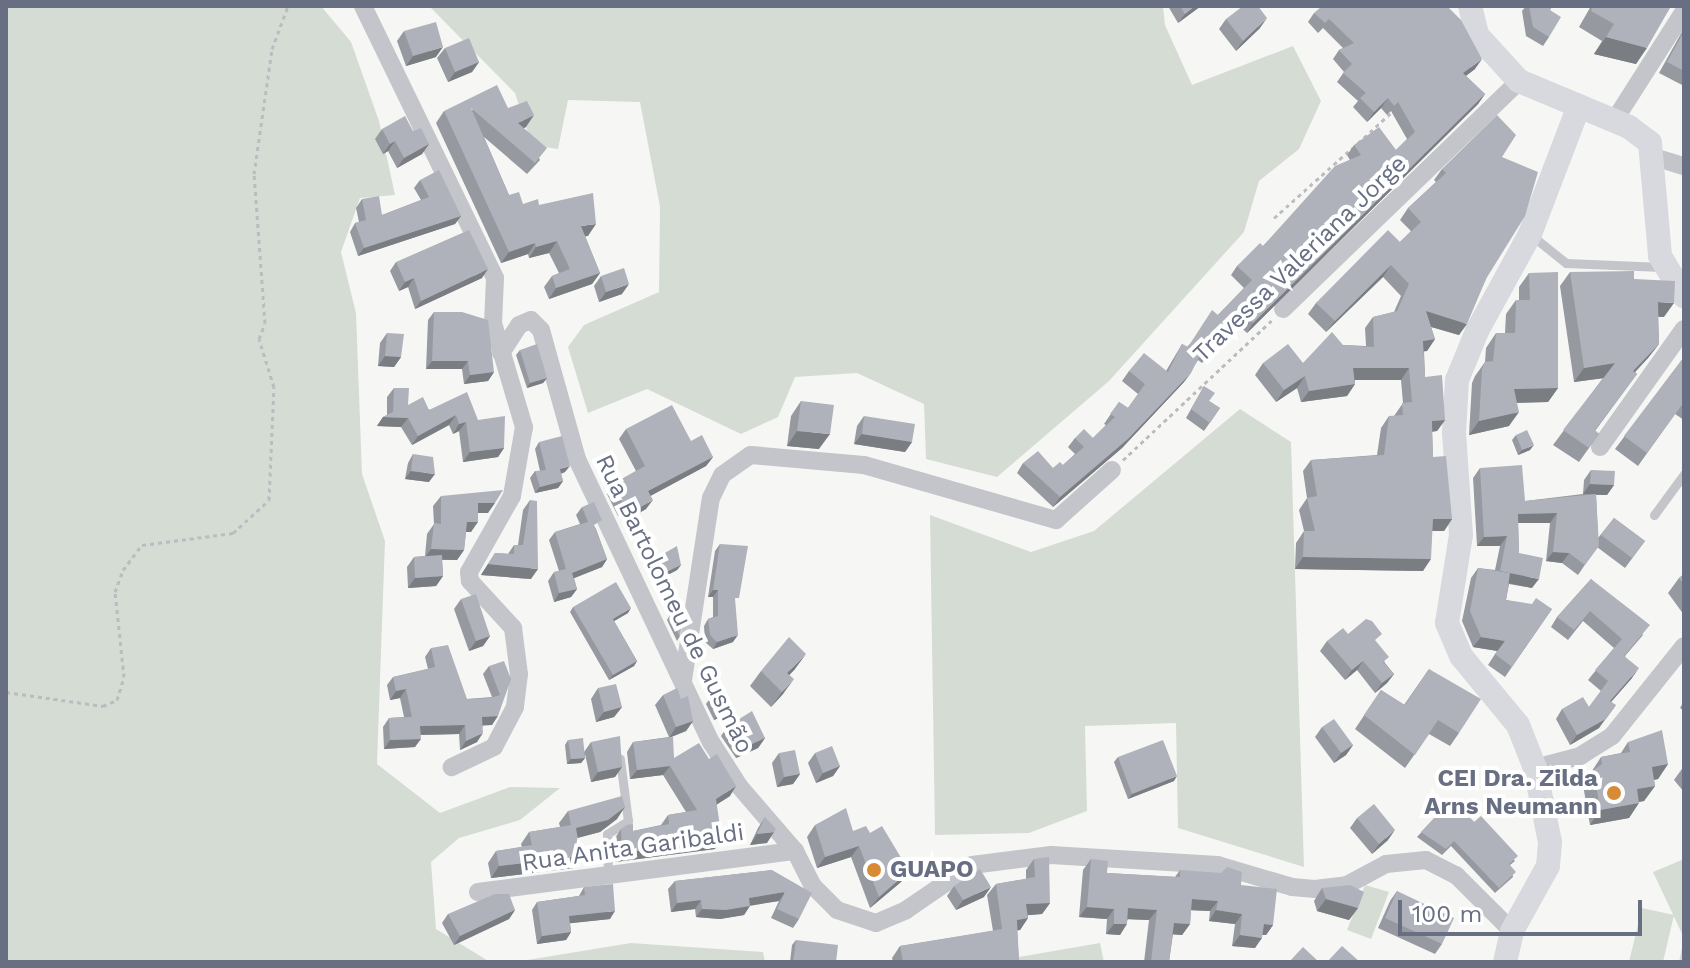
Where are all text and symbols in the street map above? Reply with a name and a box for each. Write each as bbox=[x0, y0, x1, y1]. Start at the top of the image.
street label: Travessa Valeriana Jorge bbox=[1187, 149, 1413, 369]
street label: Rua Bartolomeu de Gusmão bbox=[589, 450, 759, 758]
place label: CEI Dra. Zilda Arns Neumann bbox=[1424, 765, 1598, 821]
marker: CEI Dra. Zilda Arns Neumann bbox=[1605, 784, 1623, 802]
street label: Rua Anita Garibaldi bbox=[519, 818, 747, 878]
place label: GUAPO bbox=[890, 856, 974, 884]
marker: GUAPO bbox=[865, 861, 883, 879]
scale bar bbox=[1402, 884, 1646, 934]
text: 100 m bbox=[1412, 900, 1482, 928]

